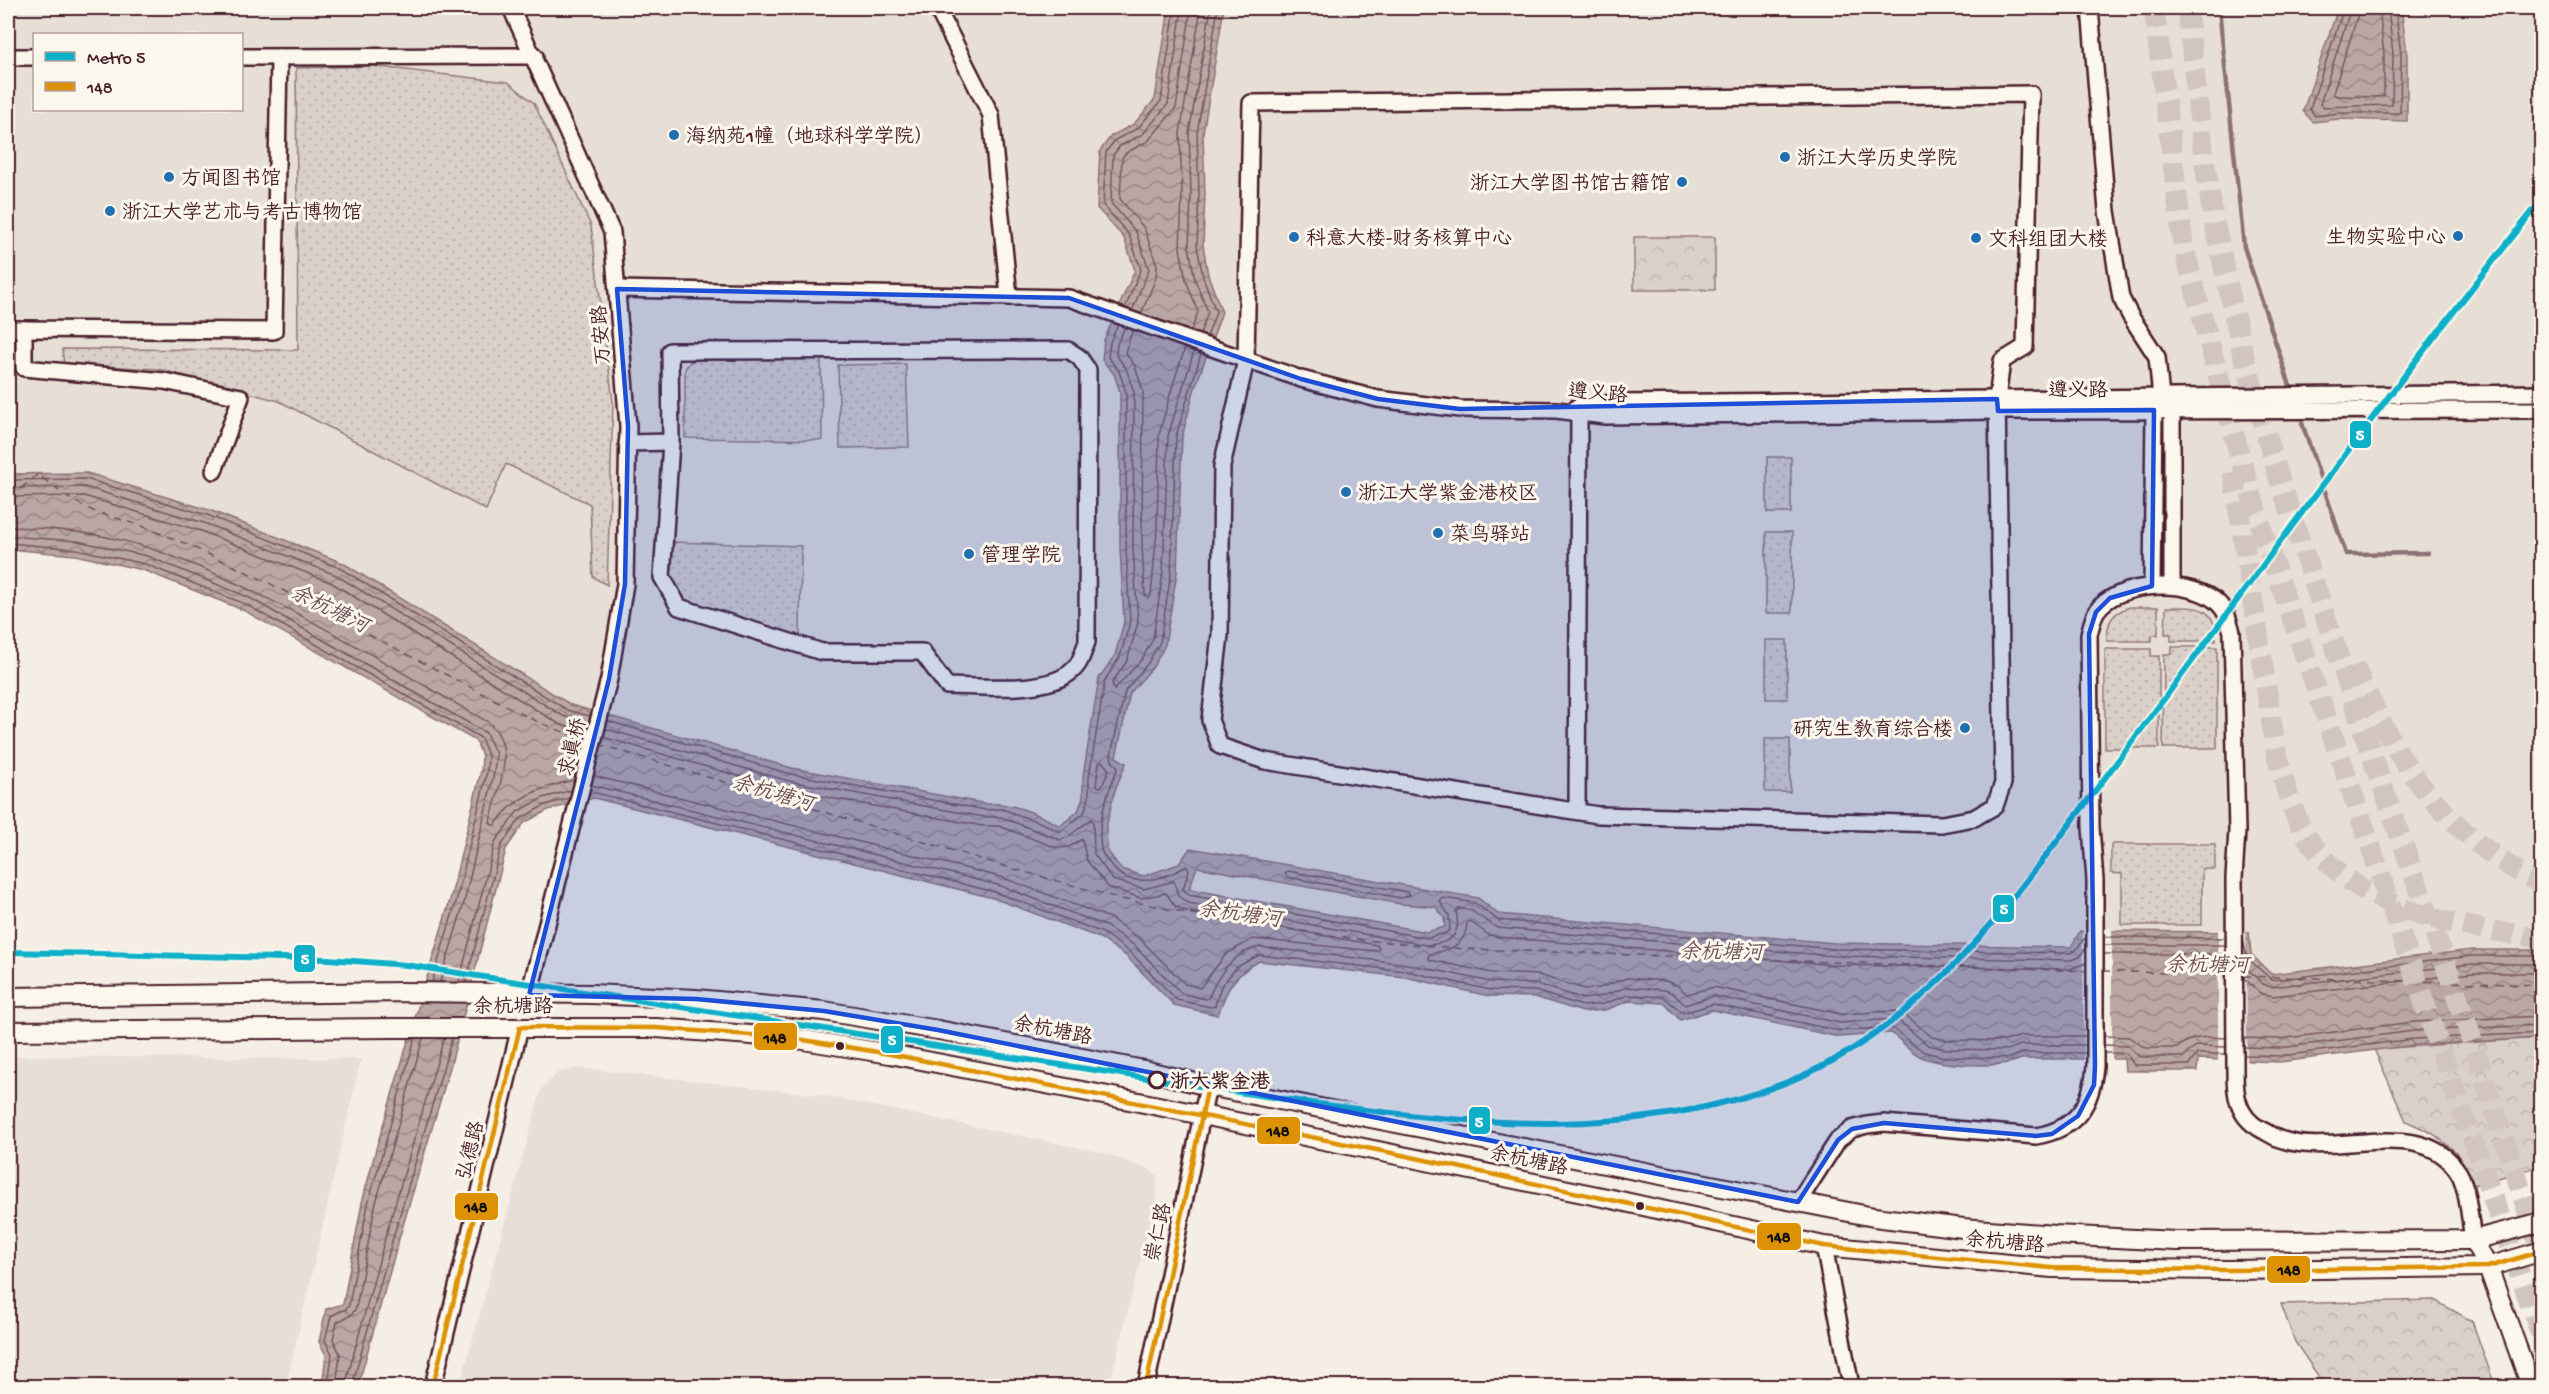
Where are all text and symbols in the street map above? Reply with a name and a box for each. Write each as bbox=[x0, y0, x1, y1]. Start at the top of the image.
legend bbox=[33, 33, 243, 111]
text: Metro 5 bbox=[87, 49, 146, 70]
text: 148 bbox=[86, 79, 113, 100]
place label: 海纳苑1幢（地球科学学院） bbox=[686, 125, 934, 150]
marker: 海纳苑1幢（地球科学学院） bbox=[667, 128, 681, 142]
place label: 浙江大学历史学院 bbox=[1797, 147, 1957, 172]
marker: 浙江大学历史学院 bbox=[1778, 150, 1792, 164]
place label: 方闻图书馆 bbox=[181, 167, 281, 192]
marker: 方闻图书馆 bbox=[162, 170, 176, 184]
place label: 浙江大学图书馆古籍馆 bbox=[1470, 172, 1670, 197]
marker: 浙江大学图书馆古籍馆 bbox=[1675, 175, 1689, 189]
place label: 浙江大学艺术与考古博物馆 bbox=[122, 201, 362, 226]
marker: 浙江大学艺术与考古博物馆 bbox=[103, 204, 117, 218]
place label: 生物实验中心 bbox=[2326, 226, 2446, 251]
place label: 科意大楼-财务核算中心 bbox=[1306, 227, 1512, 252]
place label: 文科组团大楼 bbox=[1988, 228, 2108, 253]
marker: 生物实验中心 bbox=[2451, 229, 2465, 243]
marker: 科意大楼-财务核算中心 bbox=[1287, 230, 1301, 244]
marker: 文科组团大楼 bbox=[1969, 231, 1983, 245]
street label: 万安路 bbox=[588, 303, 617, 366]
street label: 遵义路 bbox=[1567, 379, 1630, 410]
street label: 遵义路 bbox=[2048, 379, 2109, 404]
line badge: 5 bbox=[2349, 420, 2372, 449]
text: 5 bbox=[2356, 428, 2365, 447]
place label: 浙江大学紫金港校区 bbox=[1358, 482, 1538, 507]
marker: 浙江大学紫金港校区 bbox=[1339, 485, 1353, 499]
place label: 菜鸟驿站 bbox=[1450, 523, 1530, 548]
marker: 菜鸟驿站 bbox=[1431, 526, 1445, 540]
place label: 管理学院 bbox=[981, 544, 1061, 569]
marker: 管理学院 bbox=[962, 547, 976, 561]
water label: 余杭塘河 bbox=[285, 580, 375, 642]
street label: 求真桥 bbox=[554, 715, 593, 780]
place label: 研究生教育综合楼 bbox=[1793, 718, 1953, 743]
marker: 研究生教育综合楼 bbox=[1958, 721, 1972, 735]
water label: 余杭塘河 bbox=[728, 769, 819, 820]
line badge: 5 bbox=[1992, 894, 2015, 923]
water label: 余杭塘河 bbox=[1196, 896, 1286, 935]
text: 5 bbox=[2000, 902, 2009, 921]
water label: 余杭塘河 bbox=[1679, 939, 1766, 968]
line badge: 5 bbox=[293, 944, 316, 973]
text: 5 bbox=[301, 952, 310, 971]
water label: 余杭塘河 bbox=[2165, 952, 2252, 981]
street label: 余杭塘路 bbox=[473, 995, 554, 1020]
street label: 余杭塘路 bbox=[1011, 1012, 1095, 1052]
line badge: 148 bbox=[753, 1022, 798, 1051]
line badge: 5 bbox=[880, 1025, 904, 1054]
text: 148 bbox=[763, 1031, 787, 1050]
text: 5 bbox=[888, 1033, 897, 1052]
unlabelled marker bbox=[834, 1040, 846, 1052]
place label: 浙大紫金港 bbox=[1170, 1070, 1270, 1095]
marker: 浙大紫金港 bbox=[1148, 1071, 1166, 1089]
line badge: 5 bbox=[1468, 1106, 1491, 1135]
text: 5 bbox=[1475, 1115, 1484, 1134]
line badge: 148 bbox=[1256, 1116, 1301, 1145]
street label: 弘德路 bbox=[452, 1118, 491, 1183]
text: 148 bbox=[1266, 1124, 1290, 1143]
street label: 余杭塘路 bbox=[1487, 1141, 1571, 1182]
line badge: 148 bbox=[454, 1192, 499, 1221]
text: 148 bbox=[464, 1200, 488, 1219]
street label: 崇仁路 bbox=[1141, 1200, 1178, 1264]
unlabelled marker bbox=[1634, 1200, 1646, 1212]
line badge: 148 bbox=[1756, 1222, 1802, 1251]
street label: 余杭塘路 bbox=[1964, 1228, 2047, 1260]
text: 148 bbox=[1767, 1230, 1791, 1249]
line badge: 148 bbox=[2266, 1255, 2311, 1284]
text: 148 bbox=[2277, 1263, 2301, 1282]

